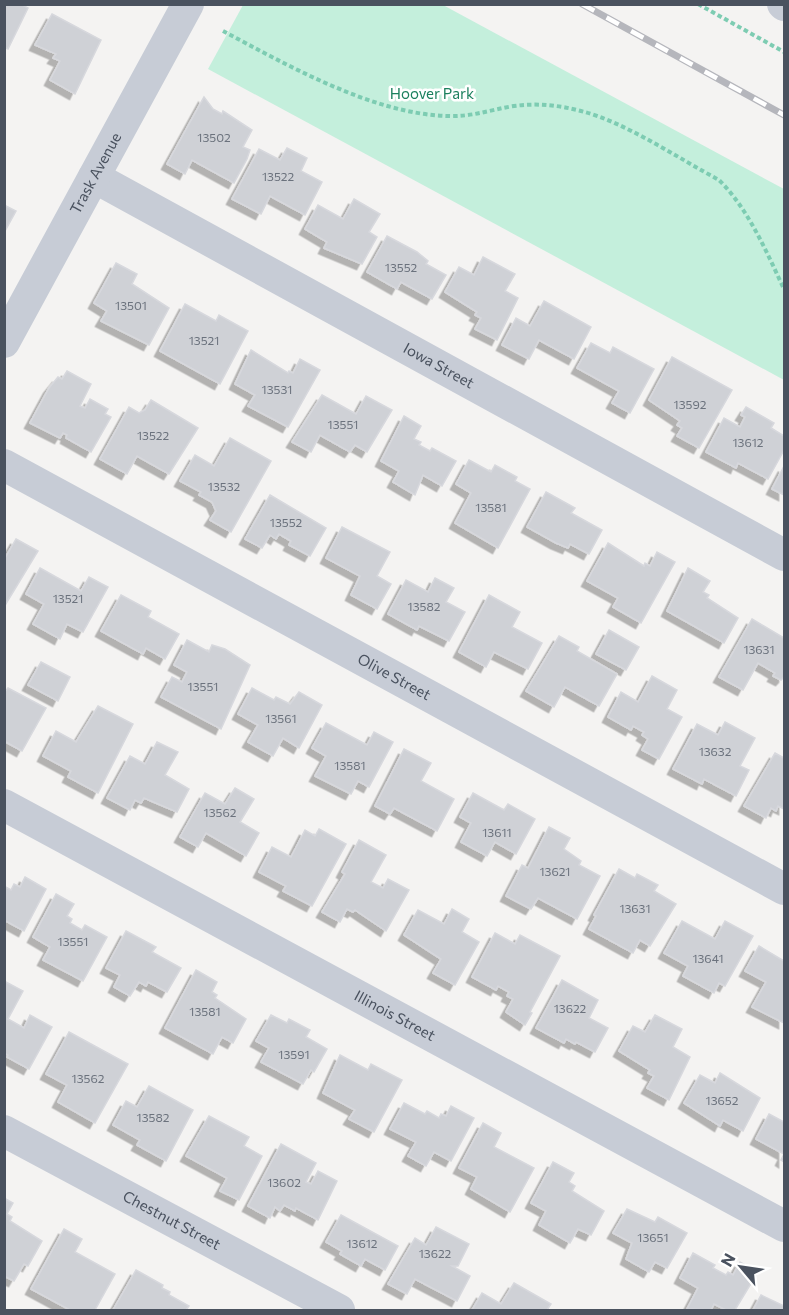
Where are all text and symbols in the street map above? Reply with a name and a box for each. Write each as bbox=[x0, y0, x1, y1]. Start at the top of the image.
park label: Hoover Park bbox=[390, 84, 474, 102]
street label: Trask Avenue bbox=[66, 129, 124, 217]
house number: 13502 bbox=[197, 130, 231, 144]
house number: 13522 bbox=[262, 169, 294, 183]
house number: 13552 bbox=[385, 260, 418, 274]
house number: 13501 bbox=[115, 298, 147, 312]
house number: 13521 bbox=[189, 333, 219, 347]
street label: Iowa Street bbox=[401, 338, 478, 392]
house number: 13531 bbox=[262, 382, 292, 396]
house number: 13592 bbox=[674, 397, 707, 411]
house number: 13551 bbox=[328, 417, 358, 431]
house number: 13522 bbox=[137, 428, 169, 442]
house number: 13612 bbox=[732, 435, 764, 449]
house number: 13532 bbox=[208, 479, 241, 493]
house number: 13581 bbox=[475, 500, 507, 514]
house number: 13552 bbox=[270, 515, 303, 529]
house number: 13521 bbox=[53, 591, 83, 605]
house number: 13582 bbox=[408, 599, 441, 613]
house number: 13631 bbox=[743, 642, 775, 656]
street label: Olive Street bbox=[355, 649, 434, 703]
house number: 13551 bbox=[188, 679, 218, 693]
house number: 13561 bbox=[265, 711, 297, 725]
house number: 13632 bbox=[699, 744, 732, 758]
house number: 13581 bbox=[334, 758, 366, 772]
house number: 13562 bbox=[204, 805, 237, 819]
house number: 13611 bbox=[482, 825, 512, 839]
house number: 13621 bbox=[539, 864, 571, 878]
house number: 13631 bbox=[619, 901, 651, 915]
house number: 13551 bbox=[58, 934, 88, 948]
house number: 13641 bbox=[692, 951, 724, 965]
street label: Illinois Street bbox=[352, 986, 439, 1044]
house number: 13622 bbox=[554, 1001, 587, 1015]
house number: 13581 bbox=[189, 1004, 221, 1018]
house number: 13591 bbox=[278, 1047, 310, 1061]
house number: 13562 bbox=[72, 1071, 105, 1085]
house number: 13652 bbox=[706, 1093, 739, 1107]
house number: 13582 bbox=[137, 1110, 170, 1124]
house number: 13602 bbox=[267, 1175, 301, 1189]
street label: Chestnut Street bbox=[120, 1186, 224, 1253]
house number: 13651 bbox=[637, 1230, 669, 1244]
house number: 13612 bbox=[346, 1236, 378, 1250]
north arrow bbox=[711, 1237, 771, 1297]
house number: 13622 bbox=[419, 1246, 452, 1260]
text: N bbox=[716, 1250, 739, 1269]

